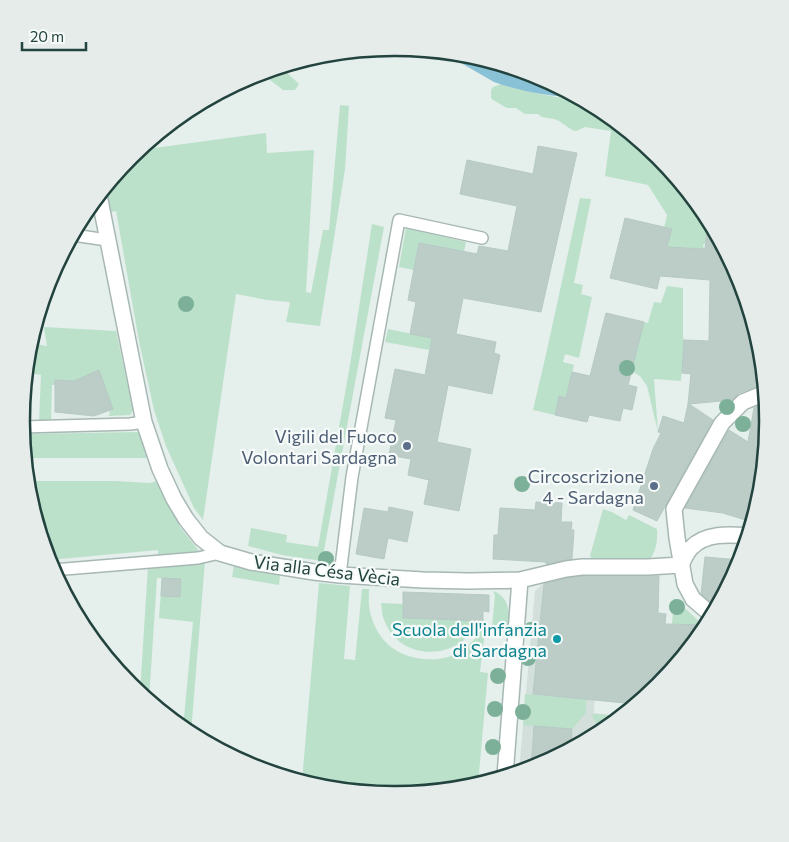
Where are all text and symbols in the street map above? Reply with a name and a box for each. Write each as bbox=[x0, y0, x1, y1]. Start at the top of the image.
scale bar bbox=[22, 20, 86, 52]
text: 20 m bbox=[30, 27, 64, 45]
place label: Vigili del Fuoco Volontari Sardagna bbox=[241, 425, 397, 468]
marker: Vigili del Fuoco Volontari Sardagna bbox=[401, 440, 413, 452]
place label: Circoscrizione 4 - Sardagna bbox=[528, 465, 644, 508]
marker: Circoscrizione 4 - Sardagna bbox=[648, 480, 660, 492]
street label: Via alla Césa Vècia bbox=[252, 550, 402, 590]
place label: Scuola dell'infanzia di Sardagna bbox=[392, 618, 547, 661]
marker: Scuola dell'infanzia di Sardagna bbox=[551, 633, 563, 645]

